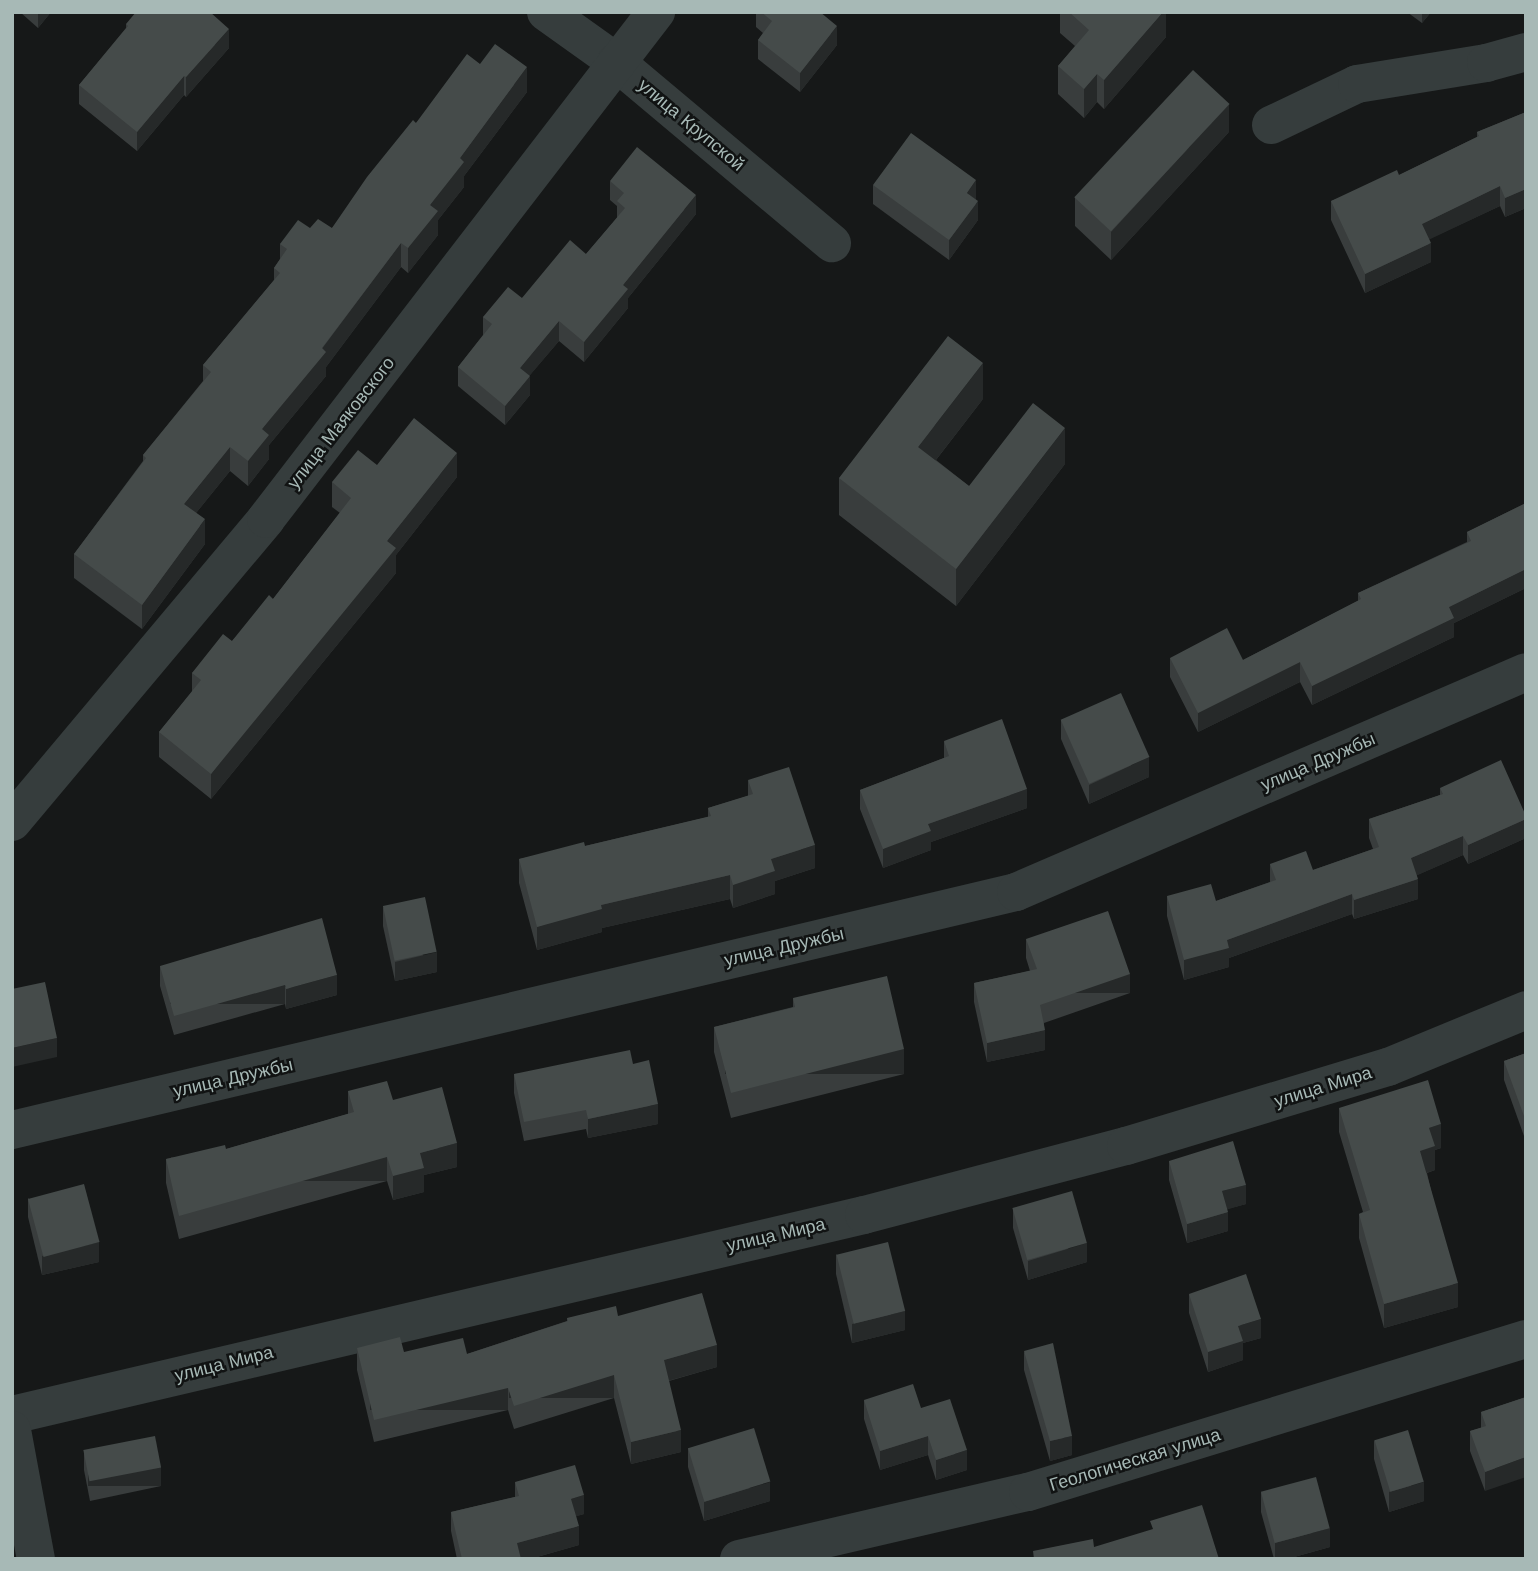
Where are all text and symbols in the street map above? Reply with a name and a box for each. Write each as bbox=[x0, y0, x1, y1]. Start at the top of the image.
street label: улица Крупской bbox=[634, 74, 748, 176]
street label: улица Маяковского bbox=[283, 353, 399, 493]
street label: улица Дружбы bbox=[1257, 728, 1379, 796]
street label: улица Дружбы bbox=[722, 923, 846, 971]
street label: улица Дружбы bbox=[171, 1054, 295, 1102]
street label: улица Мира bbox=[1272, 1062, 1374, 1112]
street label: улица Мира bbox=[725, 1213, 827, 1257]
street label: улица Мира bbox=[173, 1341, 275, 1387]
street label: Геологическая улица bbox=[1047, 1424, 1223, 1496]

